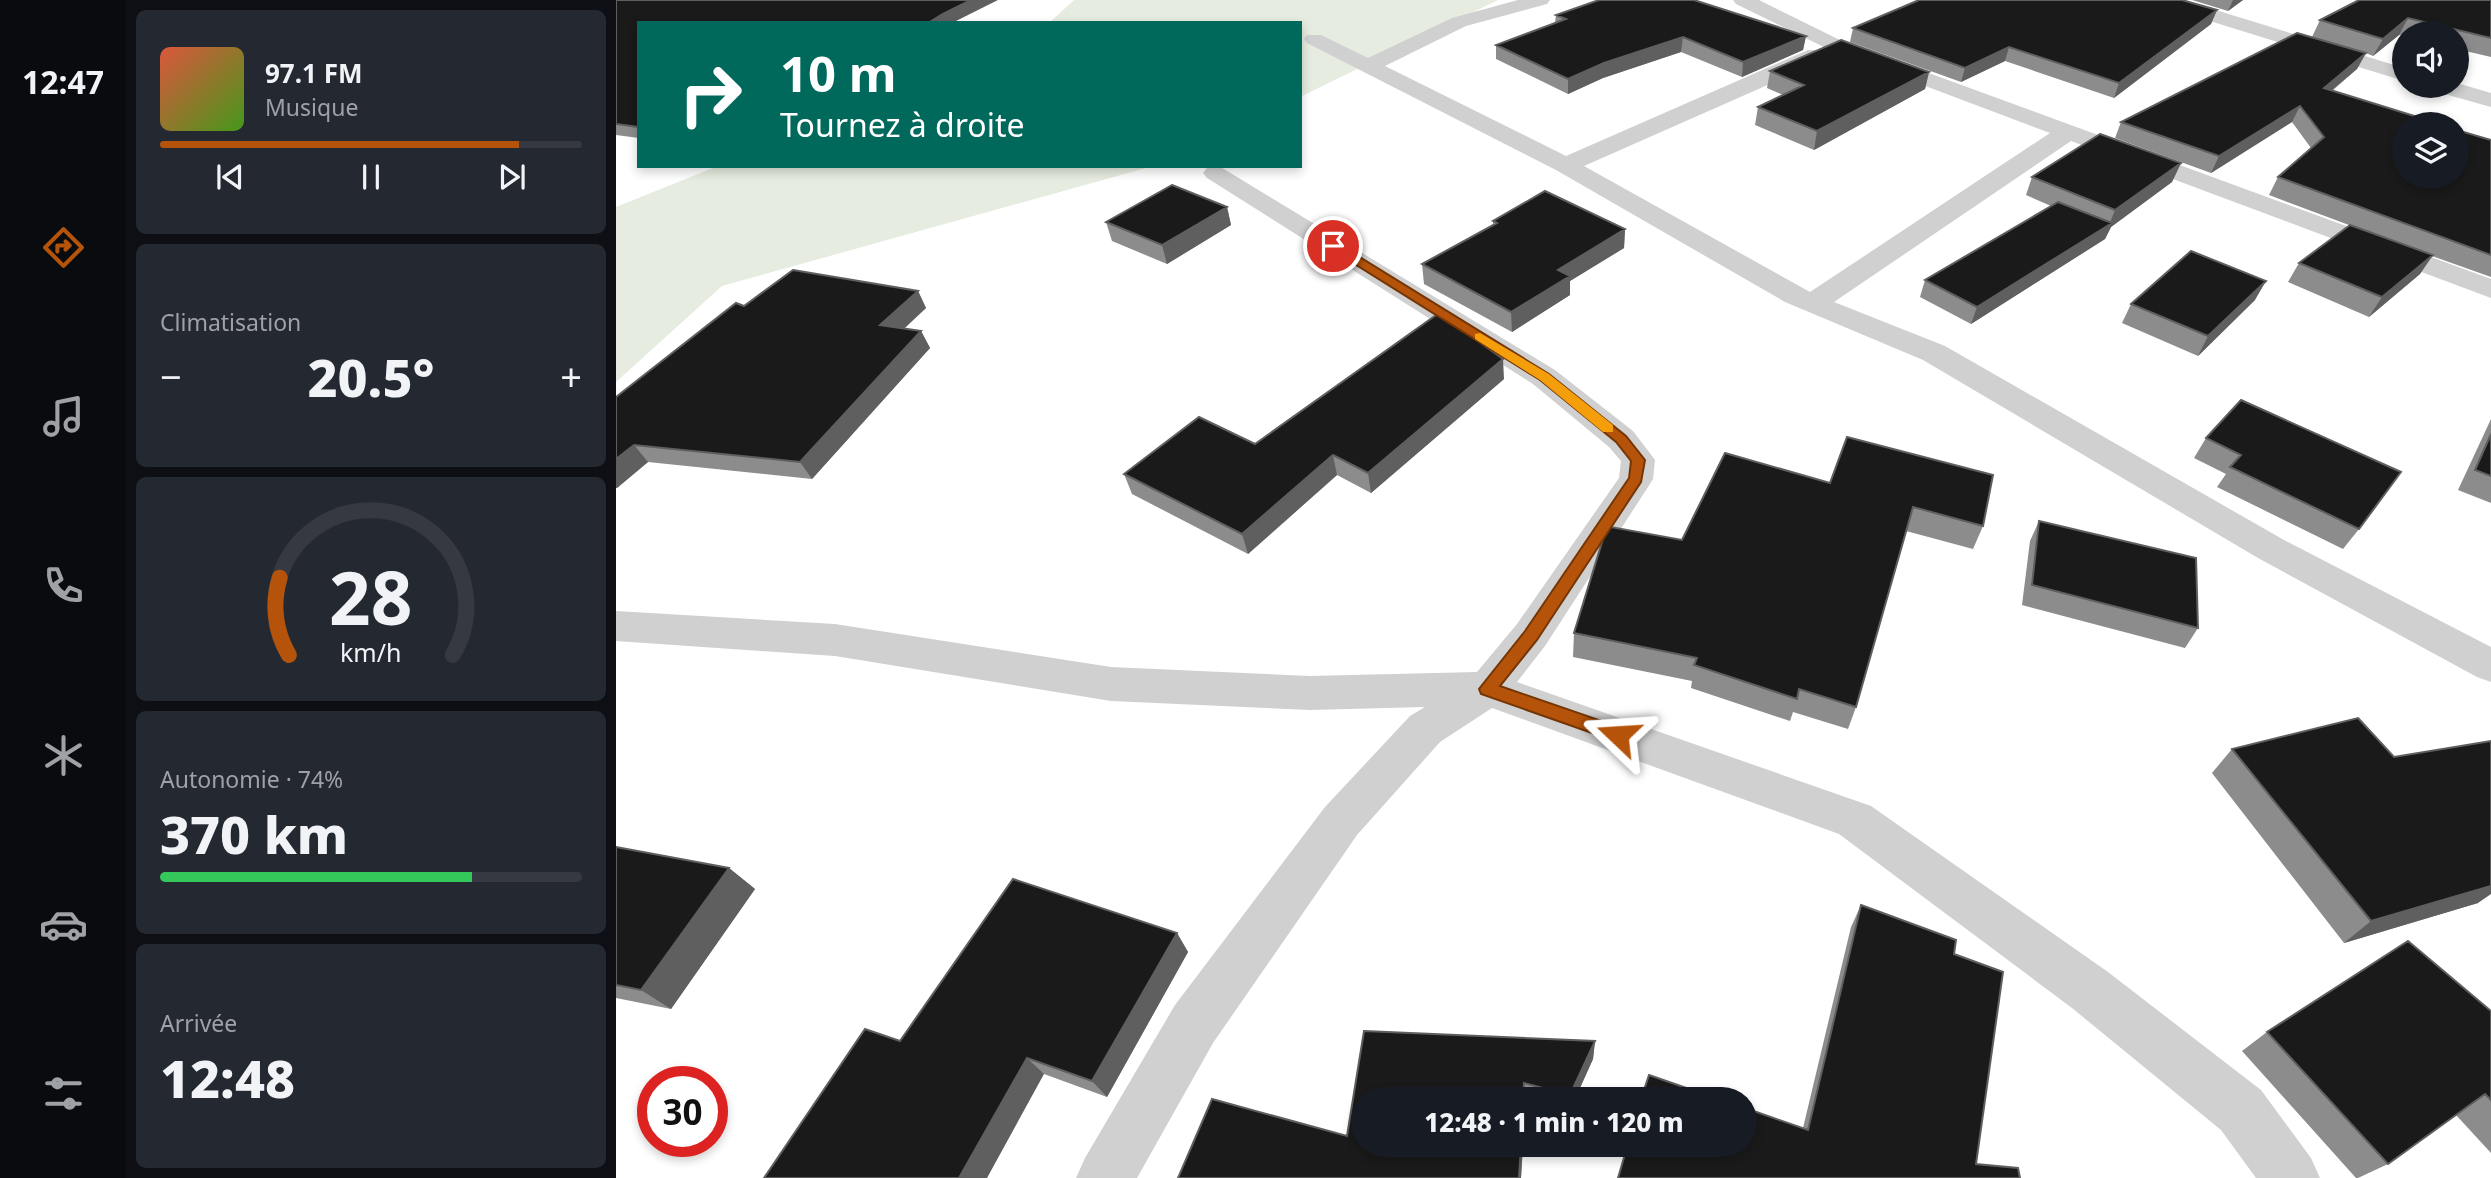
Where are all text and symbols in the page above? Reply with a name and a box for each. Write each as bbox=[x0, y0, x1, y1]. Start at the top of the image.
map controls bbox=[2392, 21, 2469, 189]
button: sound bbox=[2392, 21, 2469, 98]
text: 10 m bbox=[780, 40, 897, 106]
icon: right bbox=[665, 49, 756, 140]
text: 97.1 FM bbox=[265, 55, 362, 91]
text: 12:47 bbox=[22, 60, 104, 103]
text: Musique bbox=[265, 91, 358, 123]
text: Tournez à droite bbox=[780, 103, 1025, 146]
button: layers bbox=[2392, 112, 2469, 189]
icon: previous bbox=[211, 158, 249, 196]
icon: pause bbox=[352, 158, 390, 196]
icon: next bbox=[493, 158, 531, 196]
pin bbox=[1303, 216, 1363, 276]
icon: directions bbox=[39, 223, 88, 272]
icon: arrive bbox=[1314, 227, 1352, 265]
text: Climatisation bbox=[160, 306, 301, 338]
text: 20.5° bbox=[308, 341, 434, 412]
text: − bbox=[160, 350, 182, 402]
text: + bbox=[560, 350, 582, 402]
icon: music bbox=[39, 392, 88, 441]
text: 28 bbox=[329, 547, 413, 646]
icon: phone bbox=[39, 561, 88, 610]
text: km/h bbox=[340, 635, 402, 669]
position arrow bbox=[1581, 698, 1655, 772]
icon: climate bbox=[39, 731, 88, 780]
text: Autonomie · 74% bbox=[160, 763, 343, 795]
text: 370 km bbox=[160, 798, 348, 869]
icon: car bbox=[39, 900, 88, 949]
text: Arrivée bbox=[160, 1007, 237, 1039]
text: 12:48 bbox=[160, 1042, 295, 1113]
speed limit sign: 30 bbox=[637, 1066, 728, 1157]
icon: filters bbox=[39, 1069, 88, 1118]
text: 12:48 · 1 min · 120 m bbox=[1424, 1104, 1684, 1140]

